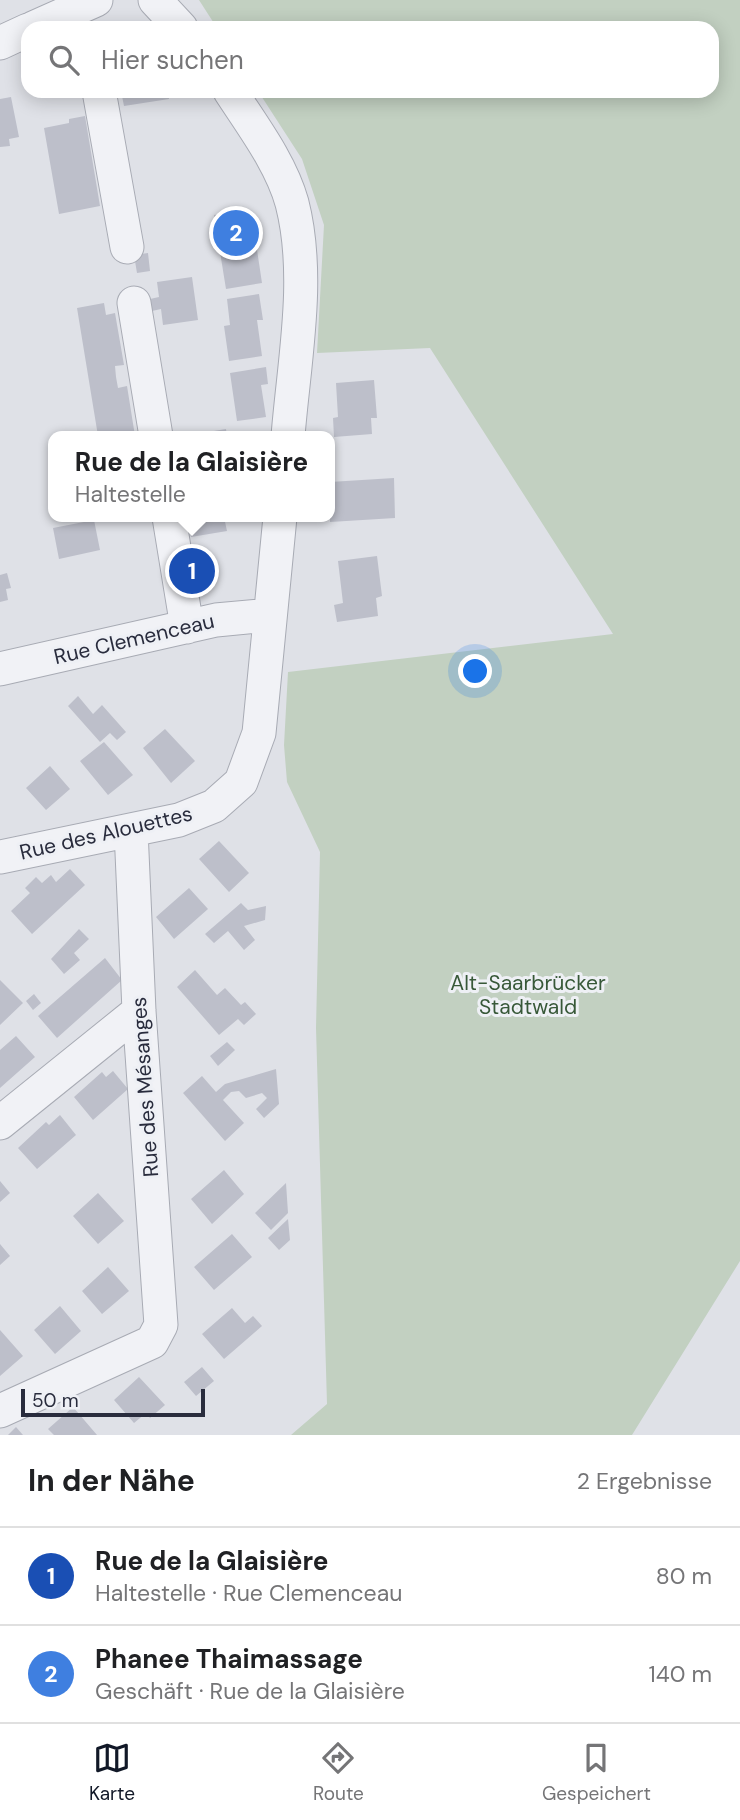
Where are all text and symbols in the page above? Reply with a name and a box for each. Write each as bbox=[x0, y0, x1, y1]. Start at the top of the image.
search box bbox=[21, 21, 719, 98]
icon: search bbox=[45, 41, 83, 79]
text: Hier suchen bbox=[101, 43, 244, 77]
pin: 2 bbox=[213, 207, 259, 259]
popup bbox=[48, 431, 335, 522]
text: Rue de la Glaisière bbox=[75, 445, 308, 479]
text: Haltestelle bbox=[75, 479, 186, 509]
pin: 1 bbox=[169, 545, 215, 597]
street label: Rue Clemenceau bbox=[51, 607, 217, 671]
your location bbox=[458, 654, 492, 688]
street label: Rue des Alouettes bbox=[17, 799, 195, 867]
park label: Alt-Saarbrücker Stadtwald bbox=[450, 969, 606, 1021]
street label: Rue des Mésanges bbox=[125, 996, 165, 1178]
scale bar bbox=[21, 1386, 205, 1418]
text: 50 m bbox=[32, 1388, 79, 1413]
text: In der Nähe bbox=[28, 1461, 195, 1500]
text: 2 Ergebnisse bbox=[577, 1466, 712, 1496]
text: Rue de la Glaisière bbox=[95, 1544, 328, 1578]
text: 1 bbox=[47, 1561, 55, 1591]
text: 80 m bbox=[656, 1561, 712, 1591]
text: Haltestelle · Rue Clemenceau bbox=[95, 1578, 402, 1608]
text: Phanee Thaimassage bbox=[95, 1642, 363, 1676]
text: 2 bbox=[44, 1659, 58, 1689]
text: 140 m bbox=[649, 1659, 712, 1689]
text: Geschäft · Rue de la Glaisière bbox=[95, 1676, 405, 1706]
tab: Karte bbox=[89, 1739, 135, 1806]
tab: Route bbox=[313, 1739, 364, 1806]
tab: Gespeichert bbox=[542, 1739, 651, 1806]

